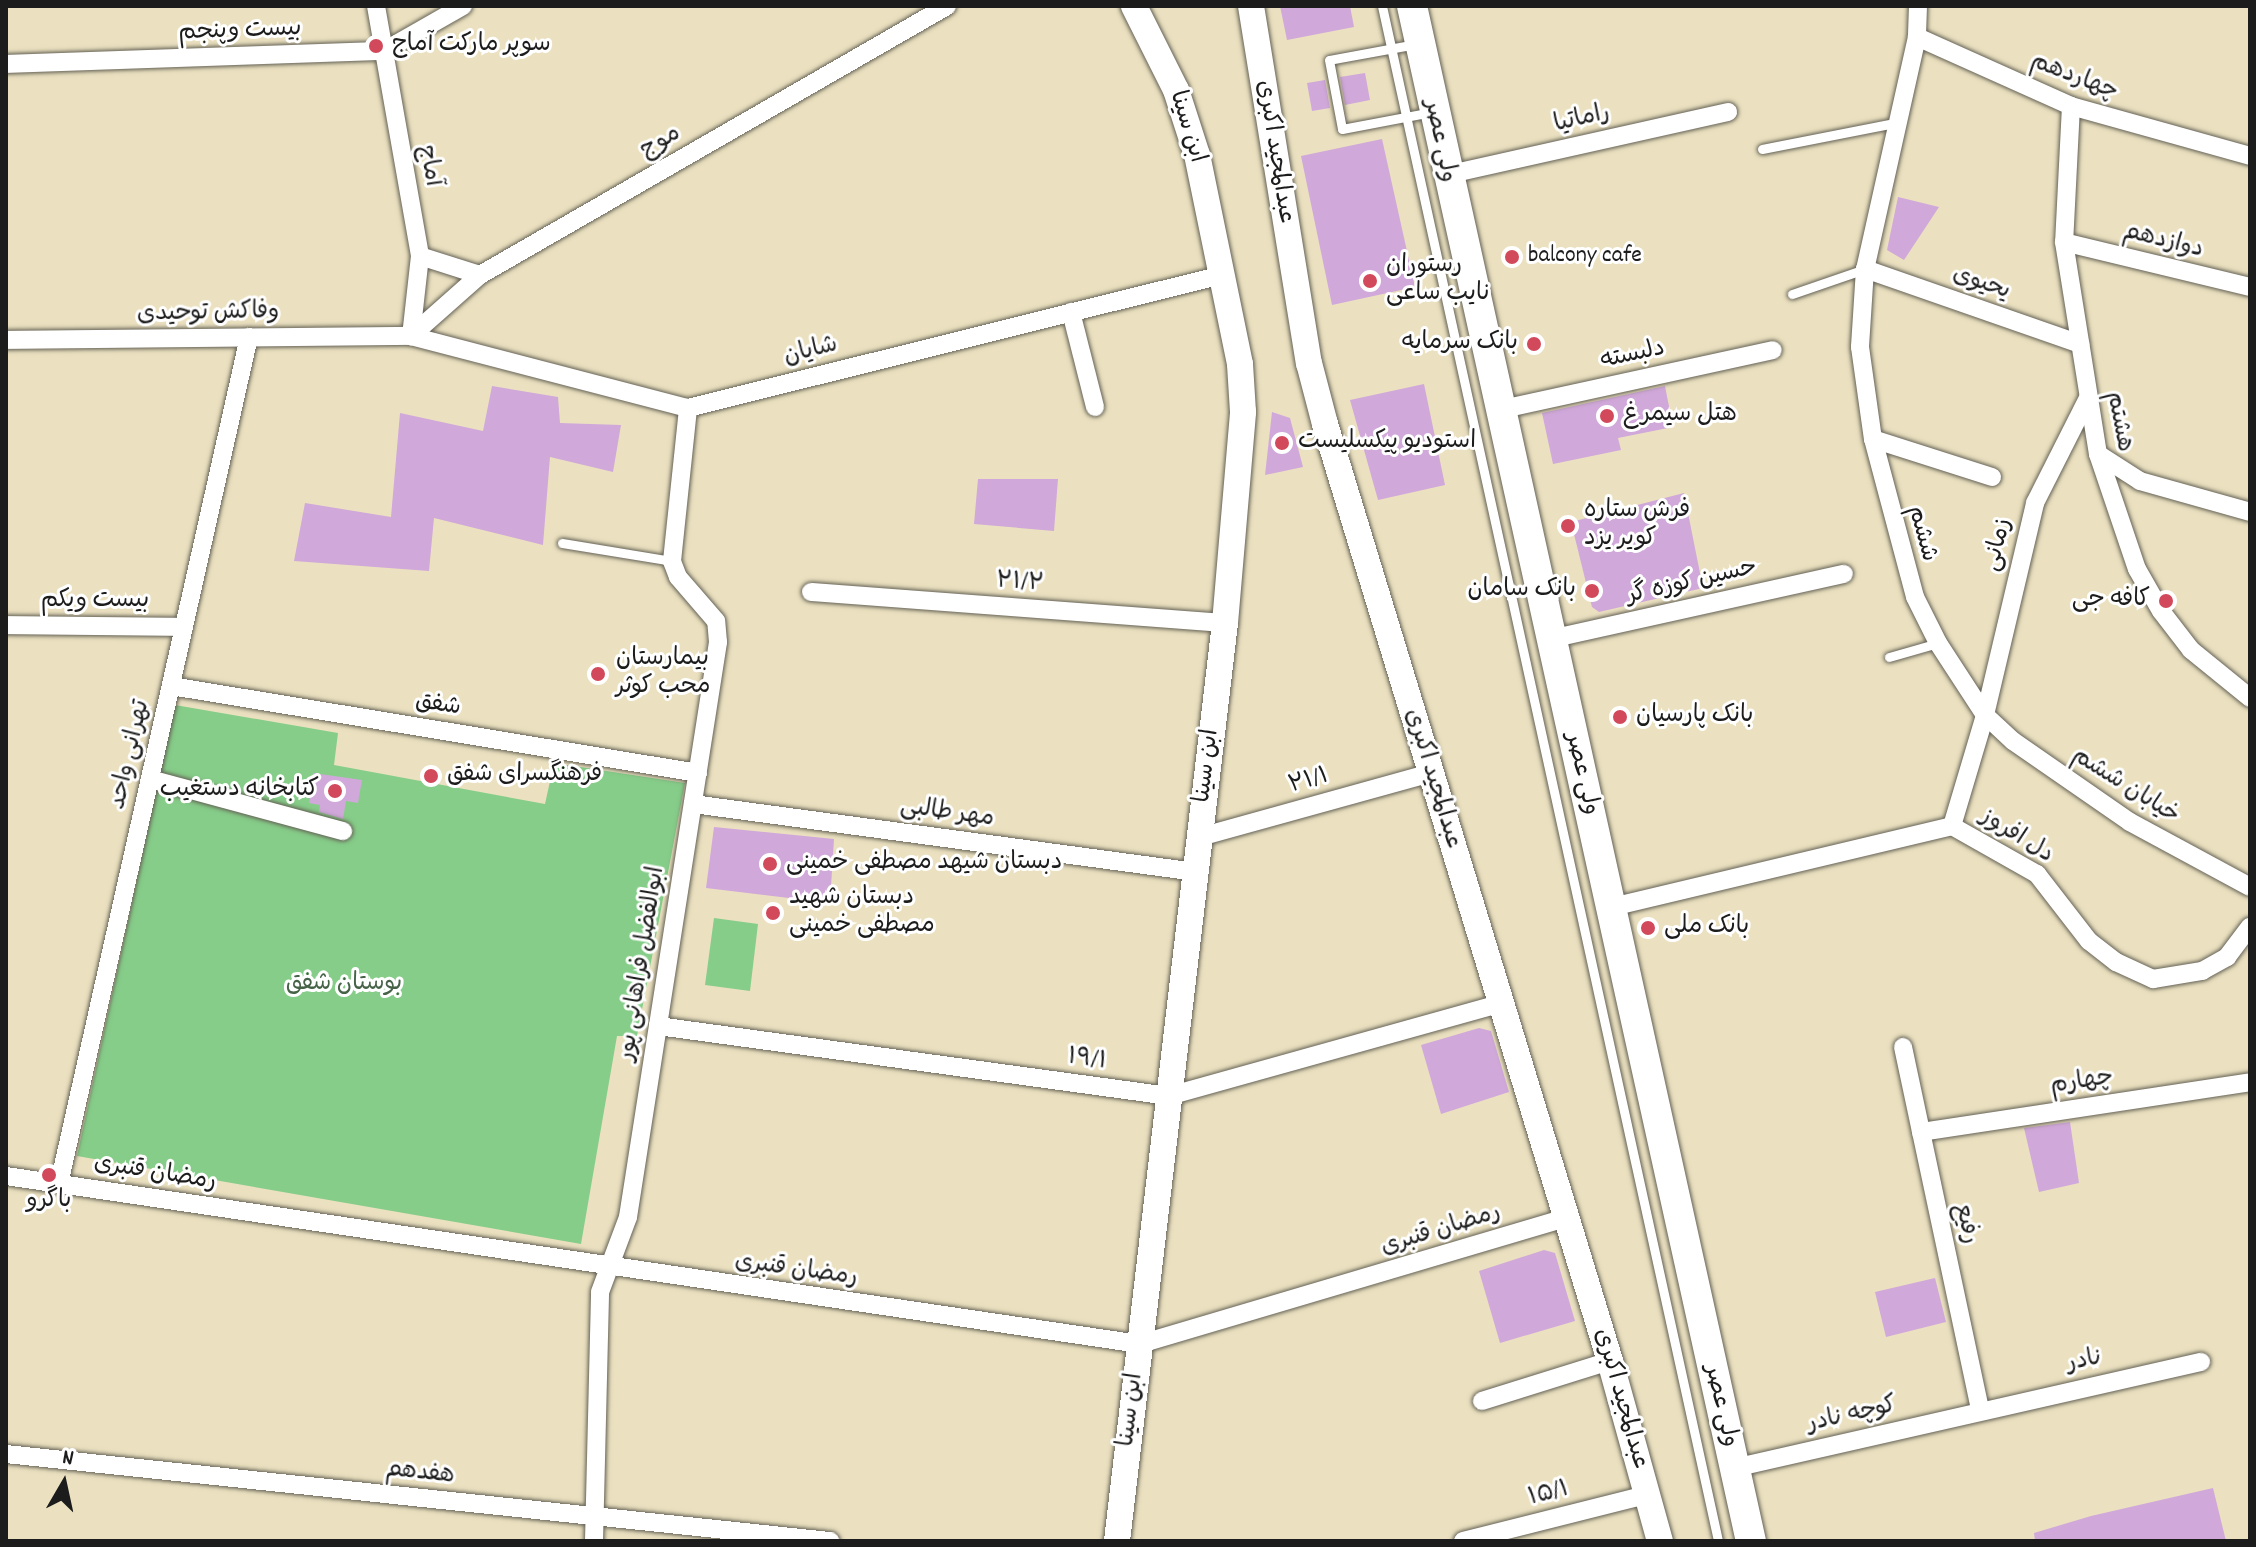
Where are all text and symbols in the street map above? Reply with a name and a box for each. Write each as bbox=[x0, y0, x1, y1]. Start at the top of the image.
street label: بیست وپنجم bbox=[178, 15, 302, 49]
place label: سوپر مارکت آماج bbox=[392, 32, 551, 60]
marker: سوپر مارکت آماج bbox=[367, 37, 385, 55]
street label: چهاردهم bbox=[2026, 48, 2122, 108]
street label: عبدالمجید اکبری bbox=[1248, 78, 1300, 226]
street label: ابن سینا bbox=[1161, 87, 1211, 167]
street label: ولی عصر bbox=[1416, 97, 1462, 185]
street label: راماتیا bbox=[1551, 100, 1613, 140]
street label: موج bbox=[636, 120, 686, 166]
street label: آماج bbox=[410, 143, 446, 189]
street label: دوازدهم bbox=[2120, 218, 2206, 266]
place label: balcony cafe bbox=[1528, 243, 1642, 271]
marker: balcony cafe bbox=[1503, 248, 1521, 266]
place label: رستوران نایب ساعی bbox=[1386, 253, 1489, 309]
street label: یحیوی bbox=[1948, 261, 2014, 307]
marker: رستوران نایب ساعی bbox=[1361, 272, 1379, 290]
street label: وفاکش توحیدی bbox=[137, 298, 279, 330]
place label: بانک سرمایه bbox=[1402, 330, 1518, 358]
street label: شایان bbox=[781, 331, 841, 373]
marker: بانک سرمایه bbox=[1525, 335, 1543, 353]
street label: دلبسته bbox=[1598, 335, 1668, 377]
street label: هشتم bbox=[2098, 389, 2138, 455]
place label: هتل سیمرغ bbox=[1623, 402, 1737, 430]
marker: هتل سیمرغ bbox=[1598, 407, 1616, 425]
place label: استودیو پیکسلیست bbox=[1298, 429, 1476, 457]
marker: استودیو پیکسلیست bbox=[1273, 434, 1291, 452]
place label: فرش ستاره کویر یزد bbox=[1584, 498, 1690, 554]
street label: ششم bbox=[1900, 503, 1942, 565]
street label: زمانی bbox=[1979, 516, 2019, 574]
marker: فرش ستاره کویر یزد bbox=[1559, 517, 1577, 535]
street label: حسین کوزه گر bbox=[1624, 554, 1760, 612]
street label: ۲۱/۲ bbox=[995, 568, 1045, 600]
place label: بانک سامان bbox=[1467, 577, 1576, 605]
marker: بانک سامان bbox=[1583, 582, 1601, 600]
place label: کافه جی bbox=[2072, 587, 2150, 615]
street label: بیست‌ ویکم bbox=[41, 588, 149, 616]
marker: کافه جی bbox=[2157, 592, 2175, 610]
place label: بیمارستان محب کوثر bbox=[616, 646, 710, 702]
marker: بیمارستان محب کوثر bbox=[587, 663, 609, 685]
street label: شفق bbox=[413, 688, 463, 724]
street label: تهرانی واحد bbox=[104, 697, 158, 813]
place label: بانک پارسیان bbox=[1636, 703, 1753, 731]
street label: عبدالمجید اکبری bbox=[1397, 706, 1467, 852]
marker: بانک پارسیان bbox=[1611, 708, 1629, 726]
street label: ابن سینا bbox=[1189, 728, 1227, 804]
street label: ولی عصر bbox=[1558, 730, 1604, 818]
street label: خیابان ششم bbox=[2066, 743, 2184, 831]
place label: فرهنگسرای شفق bbox=[447, 762, 602, 790]
street label: ۲۱/۱ bbox=[1286, 763, 1332, 801]
marker: فرهنگسرای شفق bbox=[422, 767, 440, 785]
place label: کتابخانه دستغیب bbox=[160, 777, 319, 805]
marker: کتابخانه دستغیب bbox=[326, 782, 344, 800]
street label: مهر طالبی bbox=[898, 793, 996, 835]
street label: دل افروز bbox=[1974, 803, 2058, 871]
place label: دبستان شیهد مصطفی خمینی bbox=[786, 850, 1062, 878]
marker: دبستان شیهد مصطفی خمینی bbox=[761, 855, 779, 873]
street label: ابوالفضل فراهانی پور bbox=[613, 865, 673, 1063]
place label: دبستان شهید مصطفی خمینی bbox=[789, 885, 935, 941]
marker: دبستان شهید مصطفی خمینی bbox=[764, 904, 782, 922]
place label: بانک ملی bbox=[1664, 914, 1749, 942]
marker: بانک ملی bbox=[1639, 919, 1657, 937]
park label: بوستان شفق bbox=[286, 971, 402, 999]
street label: ۱۹/۱ bbox=[1066, 1044, 1108, 1078]
street label: چهارم bbox=[2048, 1064, 2116, 1102]
street label: رمضان قنبری bbox=[92, 1150, 218, 1198]
marker: باگرو bbox=[40, 1166, 58, 1184]
place label: باگرو bbox=[27, 1188, 71, 1216]
street label: رمضان قنبری bbox=[1378, 1199, 1504, 1263]
street label: رفیع bbox=[1947, 1201, 1983, 1247]
street label: رمضان قنبری bbox=[733, 1248, 859, 1294]
street label: عبدالمجید اکبری bbox=[1586, 1326, 1654, 1472]
street label: نادر bbox=[2064, 1344, 2106, 1380]
street label: ولی عصر bbox=[1697, 1362, 1743, 1450]
street label: ابن سینا bbox=[1113, 1372, 1151, 1448]
street label: کوچه نادر bbox=[1805, 1392, 1899, 1440]
north arrow bbox=[24, 1443, 104, 1523]
text: N bbox=[60, 1443, 76, 1475]
street label: هفدهم bbox=[384, 1456, 456, 1492]
street label: ۱۵/۱ bbox=[1526, 1476, 1572, 1514]

